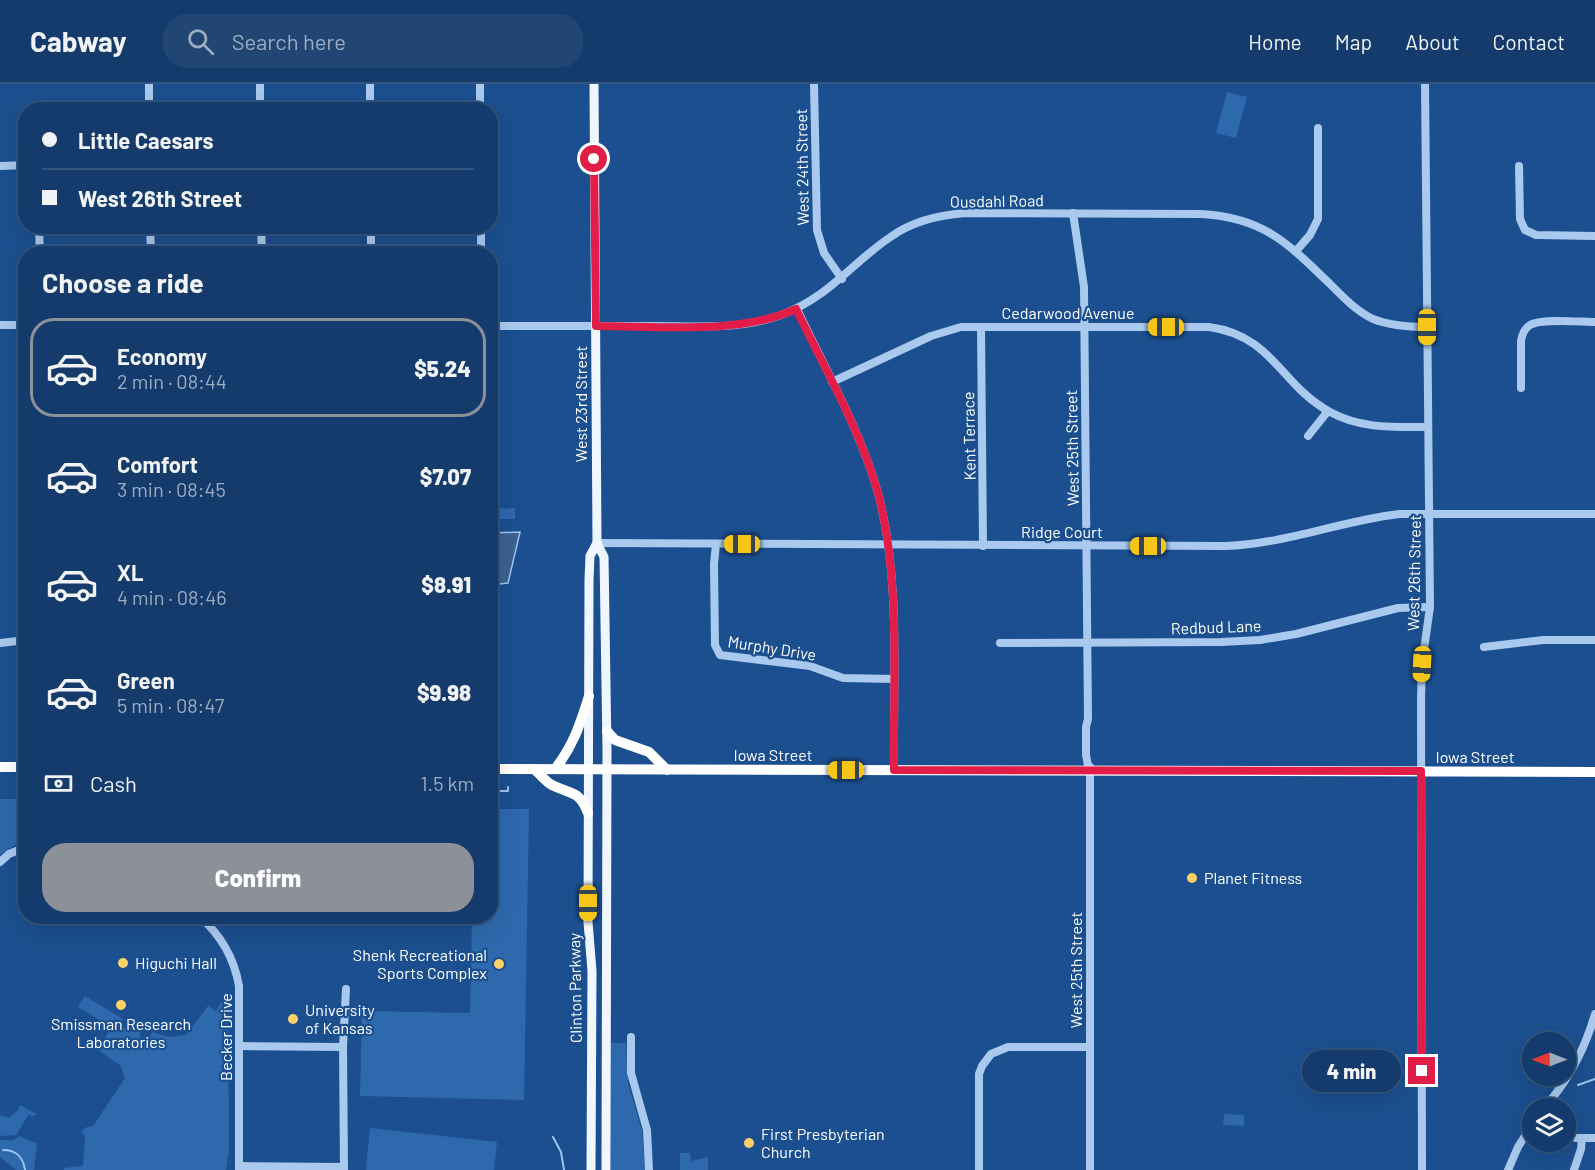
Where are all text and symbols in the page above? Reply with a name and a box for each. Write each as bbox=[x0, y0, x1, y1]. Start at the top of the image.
search box bbox=[163, 14, 583, 68]
text: Cabway bbox=[30, 24, 127, 58]
icon: search bbox=[184, 25, 217, 58]
text: Search here bbox=[232, 28, 346, 54]
text: Home bbox=[1248, 29, 1302, 54]
text: Map bbox=[1335, 29, 1372, 54]
text: About bbox=[1405, 29, 1460, 54]
text: Contact bbox=[1493, 29, 1565, 54]
street label: West 24th Street bbox=[791, 108, 812, 226]
text: Little Caesars bbox=[78, 127, 213, 153]
route start bbox=[580, 145, 607, 172]
text: West 26th Street bbox=[78, 185, 242, 211]
street label: Ousdahl Road bbox=[950, 190, 1044, 211]
text: Choose a ride bbox=[42, 266, 204, 298]
street label: Cedarwood Avenue bbox=[1002, 303, 1134, 322]
car bbox=[1418, 309, 1436, 345]
car bbox=[1148, 318, 1184, 336]
icon: car bbox=[45, 341, 99, 395]
text: Economy bbox=[117, 343, 207, 369]
street label: West 23rd Street bbox=[571, 346, 590, 462]
text: $5.24 bbox=[414, 355, 471, 381]
text: 2 min · 08:44 bbox=[117, 369, 227, 393]
street label: West 25th Street bbox=[1061, 390, 1082, 506]
street label: Kent Terrace bbox=[958, 391, 979, 481]
icon: car bbox=[45, 449, 99, 503]
text: Comfort bbox=[117, 451, 198, 477]
text: $7.07 bbox=[420, 463, 471, 489]
text: 3 min · 08:45 bbox=[117, 477, 226, 501]
street label: West 26th Street bbox=[1403, 515, 1424, 631]
street label: Ridge Court bbox=[1021, 522, 1103, 541]
car bbox=[724, 535, 760, 553]
car bbox=[1130, 537, 1166, 555]
icon: car bbox=[45, 557, 99, 611]
text: XL bbox=[117, 559, 143, 585]
text: $8.91 bbox=[421, 571, 471, 597]
text: 4 min · 08:46 bbox=[117, 585, 226, 609]
street label: Redbud Lane bbox=[1170, 615, 1262, 638]
street label: Murphy Drive bbox=[726, 631, 818, 664]
car bbox=[1412, 646, 1432, 682]
icon: car bbox=[45, 665, 99, 719]
text: Green bbox=[117, 667, 175, 693]
text: $9.98 bbox=[417, 679, 471, 705]
text: 5 min · 08:47 bbox=[117, 693, 224, 717]
street label: Iowa Street bbox=[734, 745, 812, 764]
street label: Iowa Street bbox=[1436, 747, 1514, 766]
car bbox=[828, 761, 864, 779]
icon: cash bbox=[42, 767, 75, 800]
text: Cash bbox=[90, 770, 137, 796]
text: 1.5 km bbox=[421, 771, 474, 795]
button: Confirm bbox=[42, 843, 474, 912]
place label: Planet Fitness bbox=[1204, 868, 1302, 887]
marker: Planet Fitness bbox=[1185, 871, 1199, 885]
car bbox=[579, 885, 597, 921]
street label: West 25th Street bbox=[1066, 912, 1085, 1028]
street label: Clinton Parkway bbox=[564, 932, 585, 1043]
place label: Shenk Recreational Sports Complex bbox=[353, 945, 487, 982]
place label: Higuchi Hall bbox=[135, 953, 217, 972]
marker: Higuchi Hall bbox=[116, 956, 130, 970]
marker: Shenk Recreational Sports Complex bbox=[492, 957, 506, 971]
street label: Becker Drive bbox=[216, 993, 235, 1081]
marker: Smissman Research Laboratories bbox=[114, 998, 128, 1012]
place label: University of Kansas bbox=[305, 1000, 375, 1037]
marker: University of Kansas bbox=[286, 1012, 300, 1026]
place label: Smissman Research Laboratories bbox=[51, 1014, 191, 1051]
north arrow bbox=[1522, 1032, 1576, 1086]
map controls bbox=[1522, 1032, 1576, 1152]
callout: 4 min bbox=[1302, 1050, 1401, 1092]
route end bbox=[1408, 1057, 1435, 1084]
text: 4 min bbox=[1327, 1059, 1376, 1083]
button: layers bbox=[1522, 1098, 1576, 1152]
place label: First Presbyterian Church bbox=[761, 1124, 885, 1161]
marker: First Presbyterian Church bbox=[742, 1136, 756, 1150]

